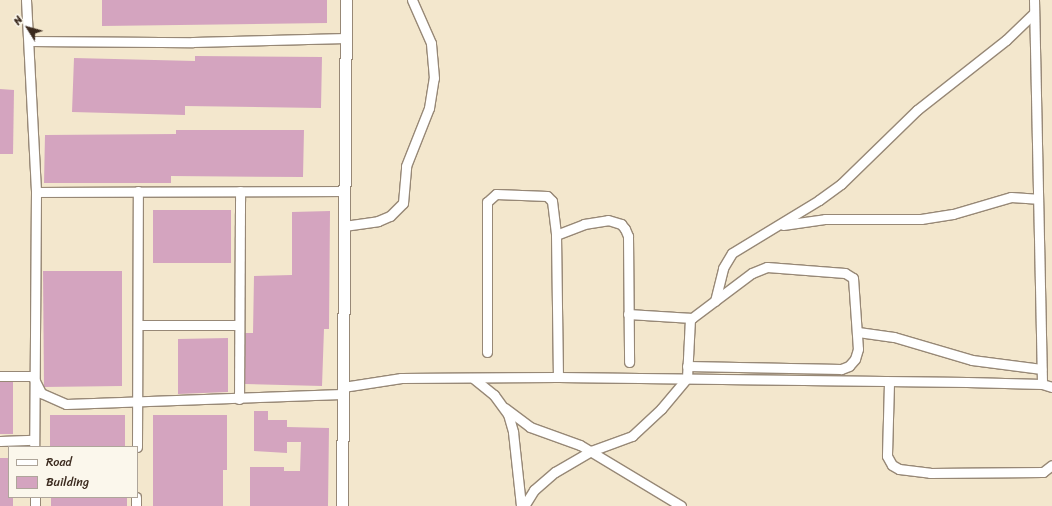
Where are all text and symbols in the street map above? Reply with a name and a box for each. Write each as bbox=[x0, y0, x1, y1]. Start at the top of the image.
north arrow bbox=[8, 8, 48, 48]
text: N bbox=[8, 12, 28, 29]
legend bbox=[8, 446, 138, 498]
text: Road bbox=[46, 451, 72, 473]
text: Building bbox=[46, 471, 89, 493]

